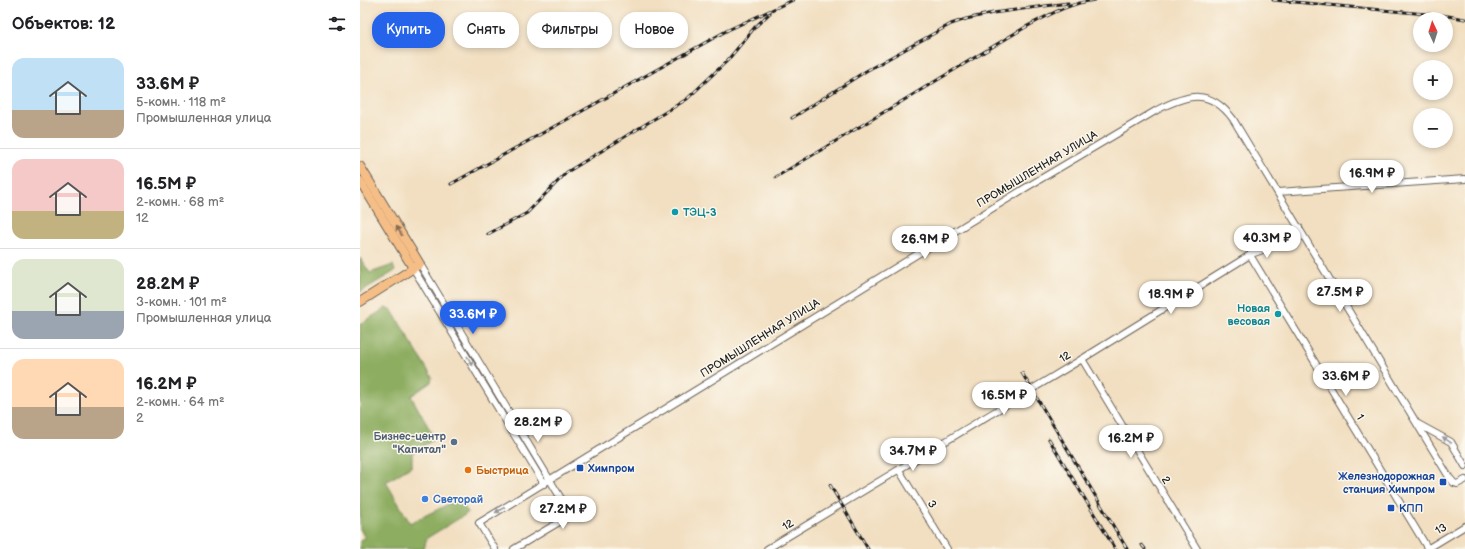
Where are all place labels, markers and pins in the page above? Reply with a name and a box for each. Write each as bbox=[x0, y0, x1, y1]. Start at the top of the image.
pin: 16.9M ₽ bbox=[1335, 160, 1409, 194]
place label: ТЭЦ-3 bbox=[683, 206, 717, 219]
marker: ТЭЦ-3 bbox=[670, 207, 680, 217]
pin: 40.3M ₽ bbox=[1230, 225, 1304, 259]
pin: 26.9M ₽ bbox=[888, 226, 962, 260]
pin: 27.5M ₽ bbox=[1303, 279, 1377, 313]
pin: 18.9M ₽ bbox=[1134, 281, 1208, 315]
pin: 33.6M ₽ bbox=[436, 301, 510, 335]
place label: Новая весовая bbox=[1228, 302, 1270, 328]
marker: Новая весовая bbox=[1273, 309, 1283, 319]
pin: 33.6M ₽ bbox=[1309, 363, 1383, 397]
pin: 16.5M ₽ bbox=[967, 382, 1041, 416]
pin: 28.2M ₽ bbox=[501, 409, 575, 443]
pin: 16.2M ₽ bbox=[1094, 425, 1168, 459]
place label: Бизнес-центр "Капитал" bbox=[373, 430, 446, 456]
marker: Бизнес-центр "Капитал" bbox=[449, 437, 459, 447]
pin: 34.7M ₽ bbox=[876, 438, 950, 472]
place label: Химпром bbox=[587, 462, 635, 475]
marker: Химпром bbox=[575, 463, 585, 473]
place label: Быстрица bbox=[476, 464, 529, 477]
marker: Быстрица bbox=[463, 465, 473, 475]
place label: Железнодорожная станция Химпром bbox=[1338, 470, 1435, 496]
marker: Железнодорожная станция Химпром bbox=[1438, 477, 1448, 487]
place label: Светорай bbox=[433, 493, 483, 506]
marker: Светорай bbox=[420, 494, 430, 504]
pin: 27.2M ₽ bbox=[526, 496, 600, 530]
place label: КПП bbox=[1399, 502, 1423, 515]
marker: КПП bbox=[1386, 503, 1396, 513]

